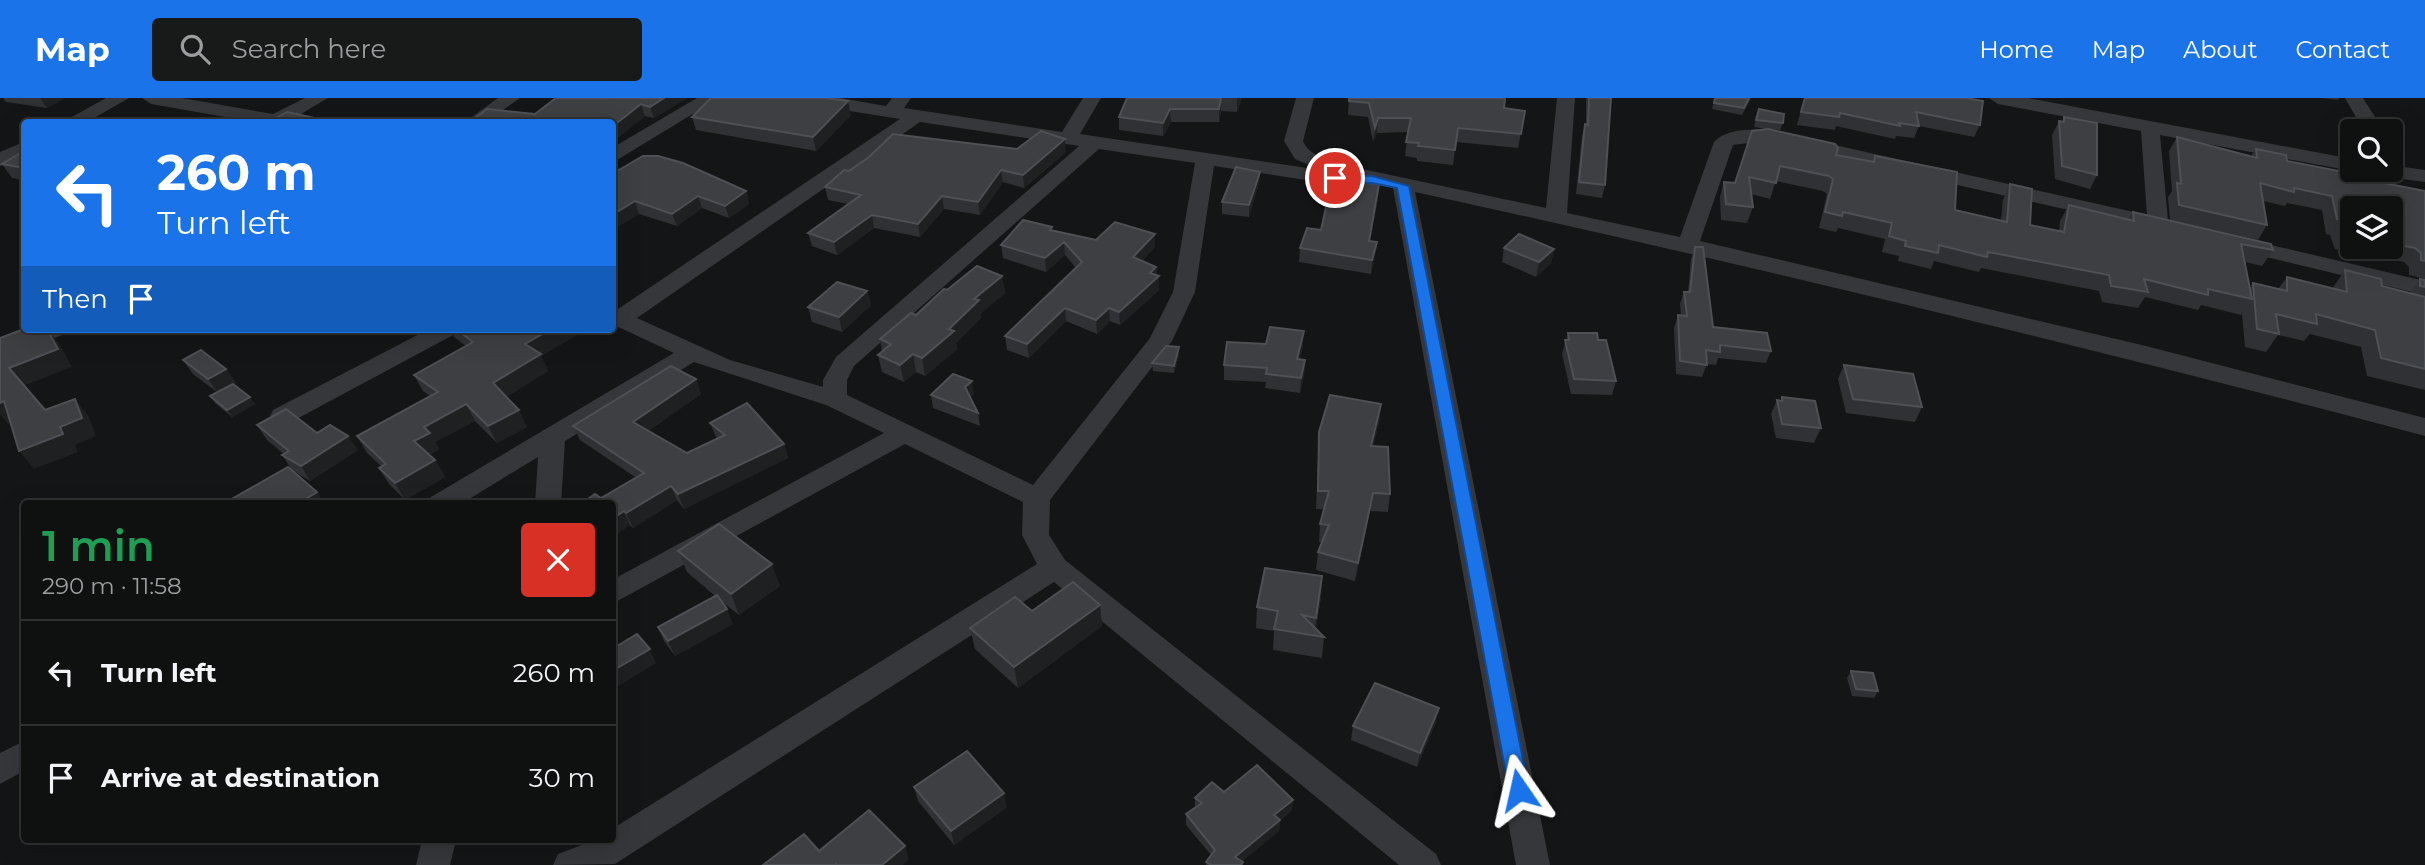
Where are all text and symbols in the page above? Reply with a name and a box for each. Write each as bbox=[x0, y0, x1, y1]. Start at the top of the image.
search box bbox=[152, 18, 642, 81]
text: Map bbox=[35, 29, 110, 69]
icon: search bbox=[176, 30, 214, 68]
text: Search here bbox=[232, 33, 386, 65]
text: Home bbox=[1979, 35, 2054, 64]
text: Map bbox=[2092, 35, 2145, 64]
text: About bbox=[2183, 35, 2257, 64]
text: Contact bbox=[2295, 35, 2390, 64]
map controls bbox=[2340, 119, 2403, 259]
button: search bbox=[2340, 119, 2403, 182]
text: 260 m bbox=[157, 143, 316, 202]
icon: left bbox=[42, 147, 133, 238]
pin bbox=[1305, 148, 1365, 208]
icon: arrive bbox=[1316, 159, 1354, 197]
button: layers bbox=[2340, 196, 2403, 259]
text: Turn left bbox=[157, 203, 291, 242]
icon: arrive bbox=[122, 280, 160, 318]
text: Then bbox=[42, 283, 108, 315]
text: 1 min bbox=[42, 520, 155, 572]
button: close bbox=[521, 523, 595, 597]
text: 290 m · 11:58 bbox=[42, 572, 182, 600]
icon: left bbox=[42, 654, 80, 692]
text: Turn left bbox=[101, 657, 217, 689]
text: 260 m bbox=[513, 657, 595, 689]
position arrow bbox=[1482, 753, 1556, 827]
icon: arrive bbox=[42, 759, 80, 797]
text: Arrive at destination bbox=[101, 762, 380, 794]
text: 30 m bbox=[529, 762, 595, 794]

